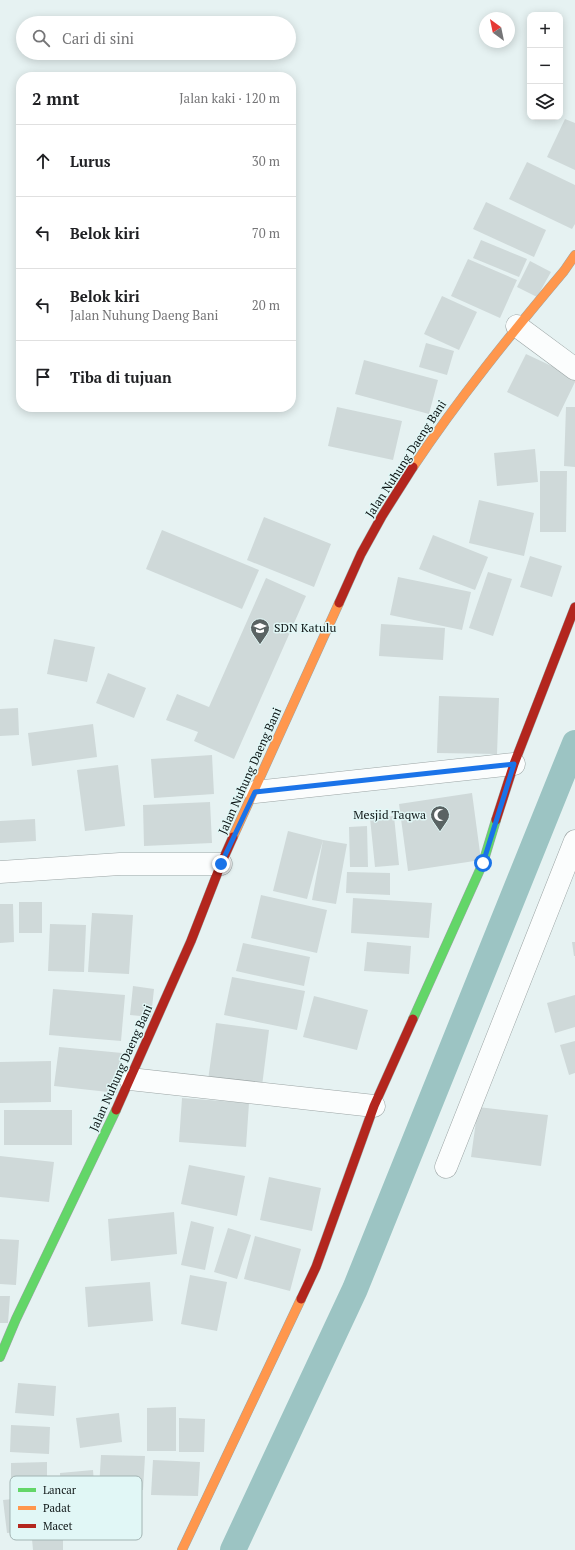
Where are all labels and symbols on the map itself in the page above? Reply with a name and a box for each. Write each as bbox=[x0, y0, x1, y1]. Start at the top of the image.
north arrow bbox=[479, 12, 515, 48]
street label: Jalan Nuhung Daeng Bani bbox=[362, 397, 449, 520]
school or university icon: SDN Katulu bbox=[249, 617, 271, 645]
place label: SDN Katulu bbox=[274, 620, 336, 635]
street label: Jalan Nuhung Daeng Bani bbox=[215, 705, 284, 836]
mosque icon: Mesjid Taqwa bbox=[429, 804, 451, 832]
place label: Mesjid Taqwa bbox=[353, 807, 426, 822]
route start bbox=[474, 854, 492, 872]
route end bbox=[212, 855, 230, 873]
street label: Jalan Nuhung Daeng Bani bbox=[86, 1002, 155, 1133]
legend bbox=[10, 1476, 142, 1540]
text: Lancar bbox=[43, 1483, 77, 1497]
text: Padat bbox=[43, 1501, 71, 1515]
text: Macet bbox=[43, 1519, 73, 1533]

